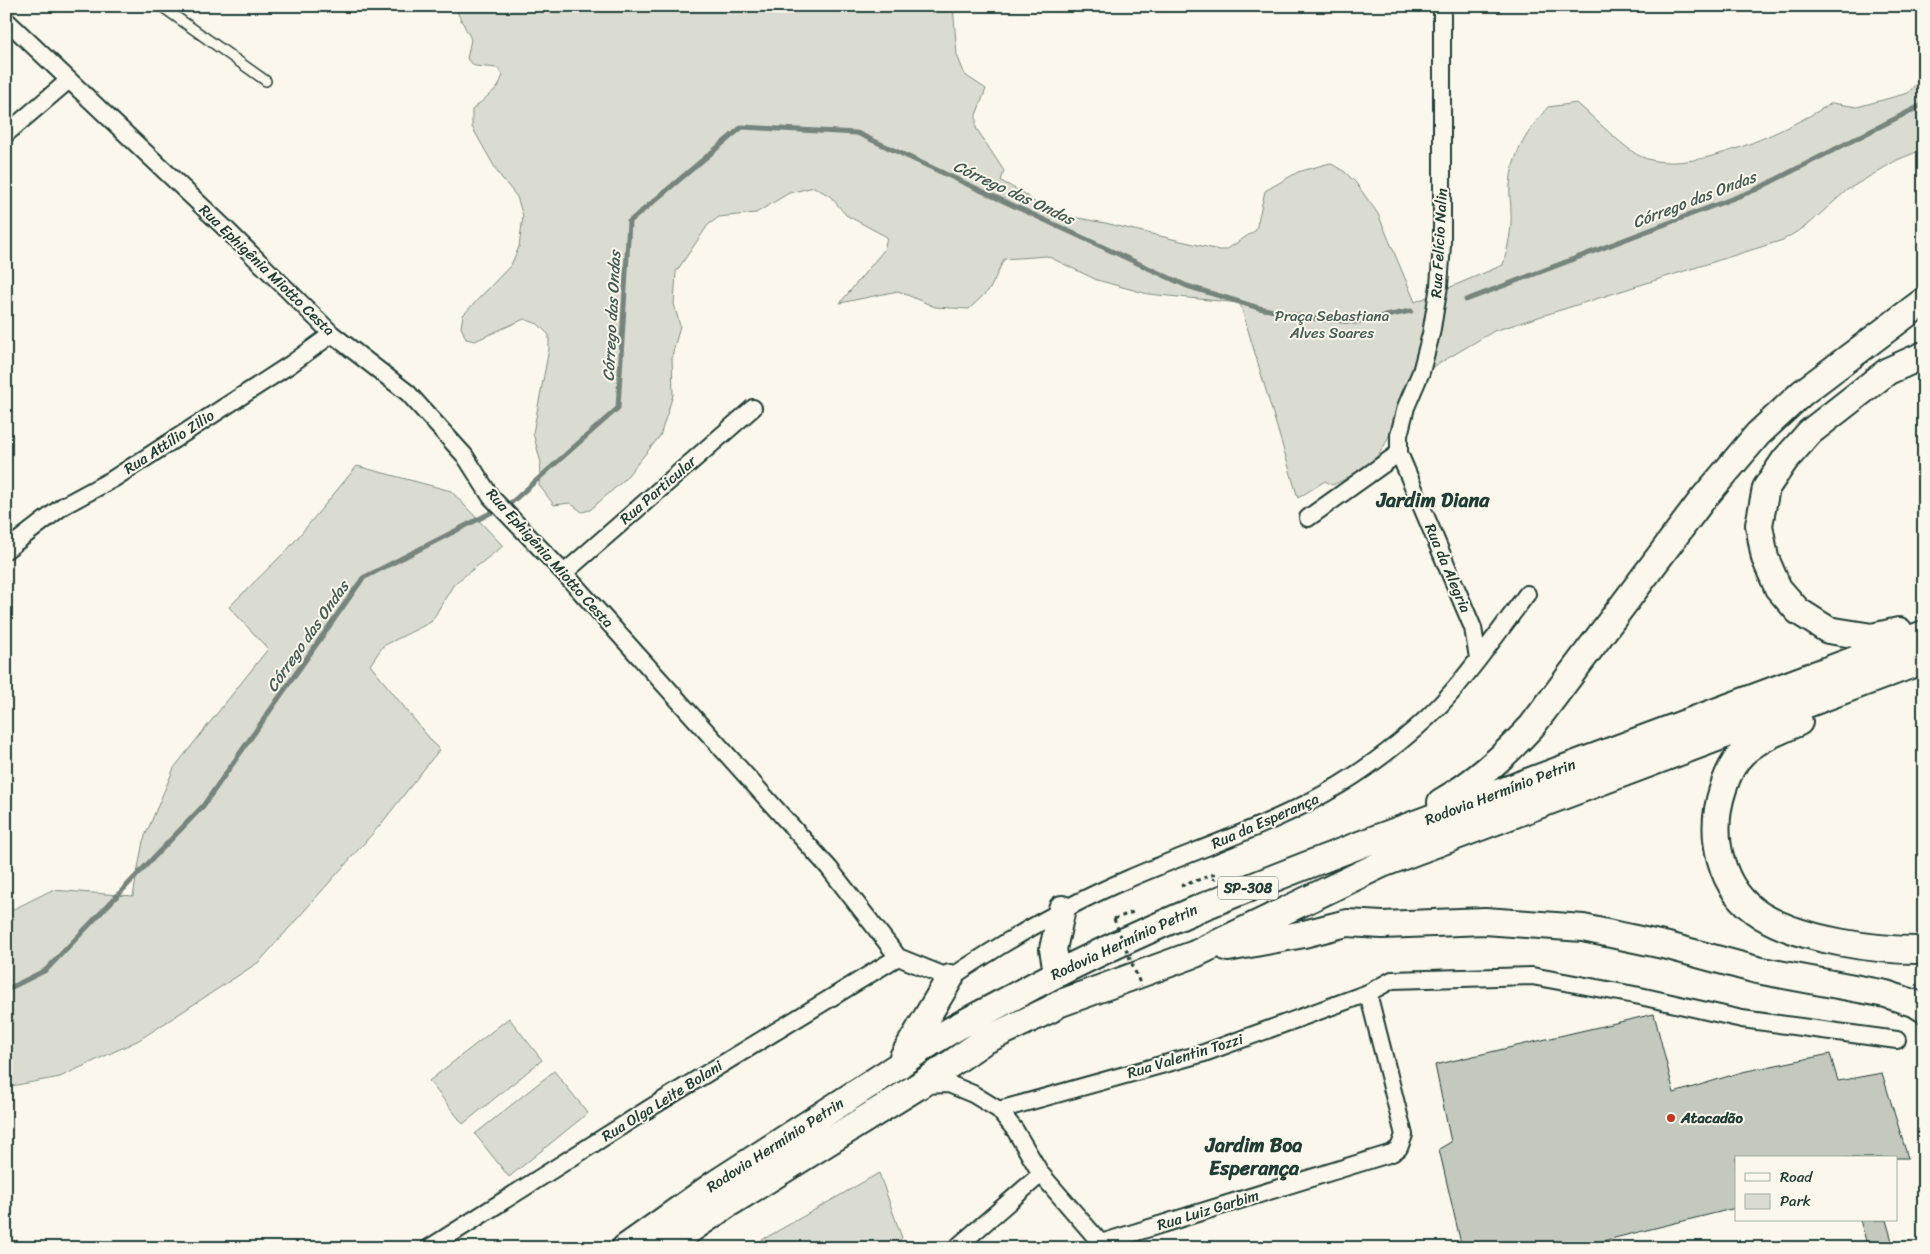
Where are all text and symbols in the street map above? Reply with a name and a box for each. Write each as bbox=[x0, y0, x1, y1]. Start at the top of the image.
water label: Córrego das Ondas bbox=[948, 152, 1081, 234]
water label: Córrego das Ondas bbox=[1628, 162, 1762, 236]
street label: Rua Felício Nalin bbox=[1423, 187, 1455, 299]
street label: Rua Ephigênia Miotto Cesta bbox=[193, 198, 342, 343]
water label: Córrego das Ondas bbox=[594, 248, 629, 382]
park label: Praça Sebastiana Alves Soares bbox=[1275, 303, 1390, 346]
street label: Rua Attílio Zilio bbox=[118, 403, 220, 481]
street label: Rua Particular bbox=[614, 448, 703, 531]
street label: Rua Ephigênia Miotto Cesta bbox=[480, 482, 621, 634]
district label: Jardim Diana bbox=[1376, 483, 1490, 518]
street label: Rua da Alegria bbox=[1417, 519, 1479, 617]
water label: Córrego das Ondas bbox=[258, 573, 358, 698]
street label: Rodovia Hermínio Petrin bbox=[1421, 751, 1579, 833]
street label: Rua da Esperança bbox=[1207, 785, 1323, 856]
road number: SP-308 bbox=[1218, 876, 1278, 900]
street label: Rodovia Hermínio Petrin bbox=[1046, 896, 1202, 988]
street label: Rua Valentin Tozzi bbox=[1124, 1026, 1247, 1086]
street label: Rua Olga Leite Bolani bbox=[596, 1053, 728, 1149]
street label: Rodovia Hermínio Petrin bbox=[701, 1091, 849, 1199]
place label: Atacadão bbox=[1680, 1105, 1743, 1131]
marker: Atacadão bbox=[1665, 1112, 1677, 1124]
district label: Jardim Boa Esperança bbox=[1205, 1128, 1302, 1186]
legend bbox=[1735, 1156, 1898, 1222]
text: Road bbox=[1780, 1164, 1813, 1190]
street label: Rua Luiz Garbim bbox=[1154, 1182, 1263, 1238]
text: Park bbox=[1780, 1188, 1811, 1214]

